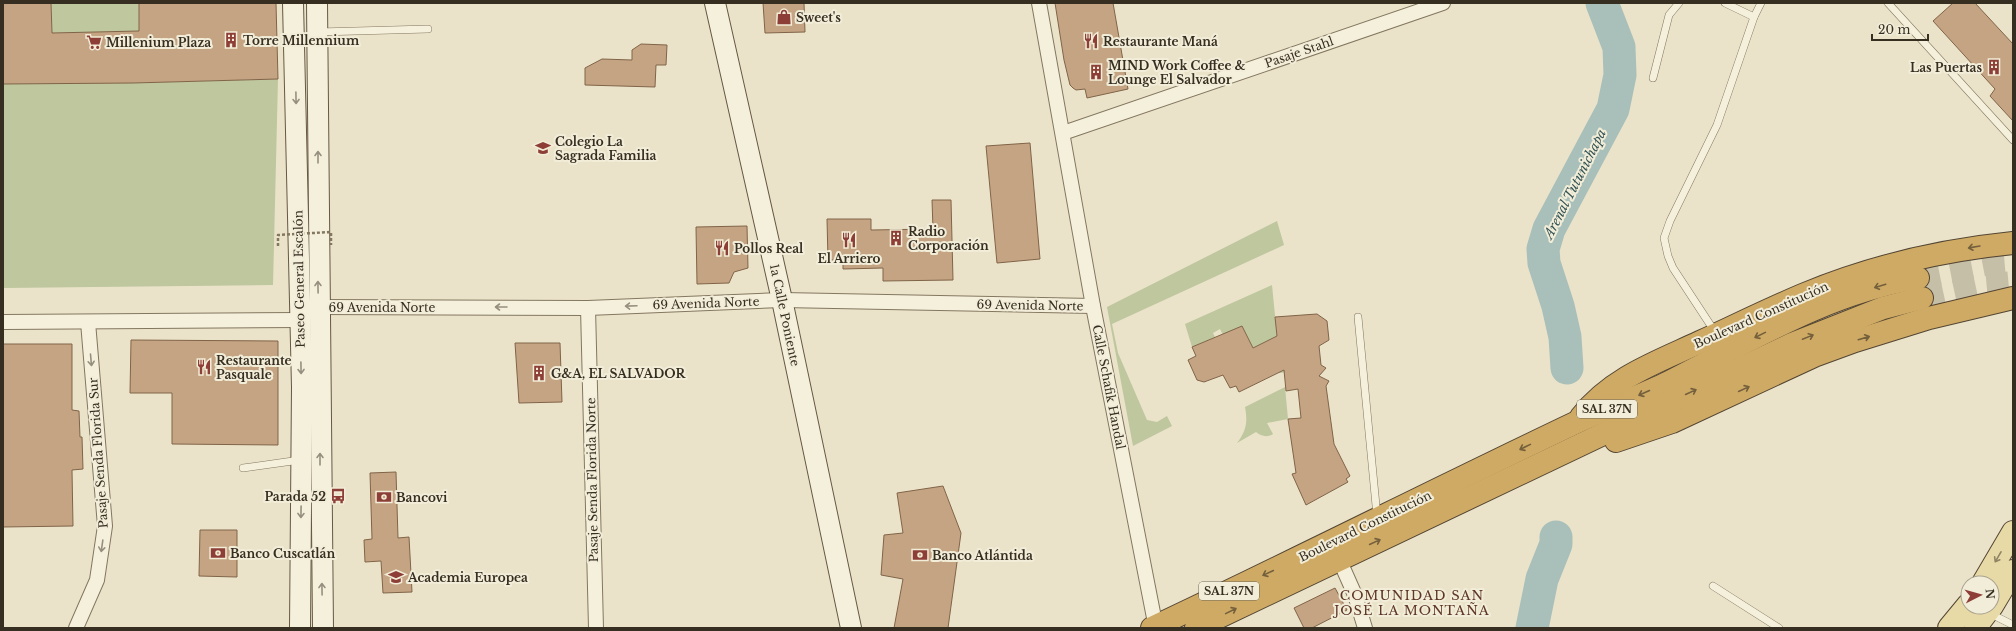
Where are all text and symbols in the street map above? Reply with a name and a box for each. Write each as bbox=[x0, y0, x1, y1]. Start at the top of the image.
shop icon: Sweet's bbox=[775, 8, 793, 26]
place label: Sweet's bbox=[796, 10, 841, 25]
scale bar bbox=[1872, 16, 1928, 42]
text: 20 m bbox=[1878, 22, 1910, 37]
building icon: Torre Millennium bbox=[222, 31, 240, 49]
restaurant icon: Restaurante Maná bbox=[1082, 32, 1100, 50]
supermarket icon: Millenium Plaza bbox=[85, 33, 103, 51]
place label: Torre Millennium bbox=[243, 33, 360, 48]
street label: Pasaje Stahl bbox=[1263, 33, 1335, 71]
place label: Restaurante Maná bbox=[1103, 34, 1218, 49]
place label: Millenium Plaza bbox=[106, 35, 211, 50]
place label: MIND Work Coffee & Lounge El Salvador bbox=[1108, 58, 1246, 87]
building icon: Las Puertas bbox=[1985, 58, 2003, 76]
place label: Las Puertas bbox=[1910, 60, 1982, 75]
building icon: MIND Work Coffee & Lounge El Salvador bbox=[1087, 63, 1105, 81]
one-way arrow bbox=[292, 91, 300, 104]
water label: Arenal Tutunichapa bbox=[1539, 126, 1610, 243]
place label: Colegio La Sagrada Familia bbox=[555, 134, 656, 163]
school or university icon: Colegio La Sagrada Familia bbox=[534, 139, 552, 157]
one-way arrow bbox=[314, 151, 322, 164]
street label: Paseo General Escalón bbox=[290, 210, 308, 348]
place label: Radio Corporación bbox=[908, 224, 989, 253]
building icon: Radio Corporación bbox=[887, 229, 905, 247]
restaurant icon: El Arriero bbox=[840, 231, 858, 249]
restaurant icon: Pollos Real bbox=[713, 239, 731, 257]
place label: Pollos Real bbox=[734, 241, 804, 256]
one-way arrow bbox=[1968, 244, 1981, 252]
place label: El Arriero bbox=[818, 251, 881, 266]
street label: 1a Calle Poniente bbox=[767, 262, 803, 368]
street label: Boulevard Constitución bbox=[1691, 279, 1831, 351]
one-way arrow bbox=[314, 281, 322, 294]
one-way arrow bbox=[1873, 283, 1886, 290]
street label: 69 Avenida Norte bbox=[652, 294, 760, 312]
street label: 69 Avenida Norte bbox=[976, 297, 1084, 313]
street label: 69 Avenida Norte bbox=[329, 300, 436, 315]
one-way arrow bbox=[625, 302, 638, 310]
one-way arrow bbox=[495, 303, 508, 311]
street label: Calle Schafik Handal bbox=[1090, 323, 1128, 451]
one-way arrow bbox=[1754, 332, 1766, 339]
one-way arrow bbox=[1802, 333, 1814, 340]
one-way arrow bbox=[1857, 334, 1870, 341]
one-way arrow bbox=[88, 353, 95, 366]
place label: Restaurante Pasquale bbox=[216, 353, 292, 382]
restaurant icon: Restaurante Pasquale bbox=[195, 358, 213, 376]
one-way arrow bbox=[297, 361, 305, 374]
building icon: G&A, EL SALVADOR bbox=[530, 364, 548, 382]
place label: G&A, EL SALVADOR bbox=[551, 366, 686, 381]
street label: Pasaje Senda Florida Sur bbox=[85, 377, 111, 529]
one-way arrow bbox=[1738, 385, 1750, 392]
one-way arrow bbox=[1684, 388, 1696, 395]
one-way arrow bbox=[1638, 390, 1650, 397]
street label: Pasaje Senda Florida Norte bbox=[583, 397, 601, 563]
road number: SAL 37N bbox=[1577, 400, 1637, 418]
one-way arrow bbox=[1520, 444, 1532, 452]
one-way arrow bbox=[316, 453, 324, 466]
bus stop icon: Parada 52 bbox=[329, 487, 347, 505]
street label: Boulevard Constitución bbox=[1296, 487, 1434, 565]
bank icon: Bancovi bbox=[375, 488, 393, 506]
place label: Parada 52 bbox=[264, 489, 326, 504]
place label: Bancovi bbox=[396, 490, 448, 505]
one-way arrow bbox=[297, 505, 305, 518]
one-way arrow bbox=[1368, 538, 1380, 546]
one-way arrow bbox=[98, 539, 106, 552]
bank icon: Banco Cuscatlán bbox=[209, 544, 227, 562]
place label: Banco Cuscatlán bbox=[230, 546, 335, 561]
bank icon: Banco Atlántida bbox=[911, 546, 929, 564]
place label: Banco Atlántida bbox=[932, 548, 1033, 563]
one-way arrow bbox=[1993, 551, 2001, 563]
school or university icon: Academia Europea bbox=[387, 568, 405, 586]
place label: Academia Europea bbox=[407, 570, 528, 585]
one-way arrow bbox=[1262, 570, 1274, 577]
north arrow bbox=[1960, 575, 2000, 615]
road number: SAL 37N bbox=[1199, 582, 1259, 600]
one-way arrow bbox=[318, 583, 326, 596]
district label: COMUNIDAD SAN JOSÉ LA MONTAÑA bbox=[1332, 587, 1490, 619]
text: N bbox=[1982, 588, 1998, 600]
one-way arrow bbox=[1225, 607, 1237, 614]

